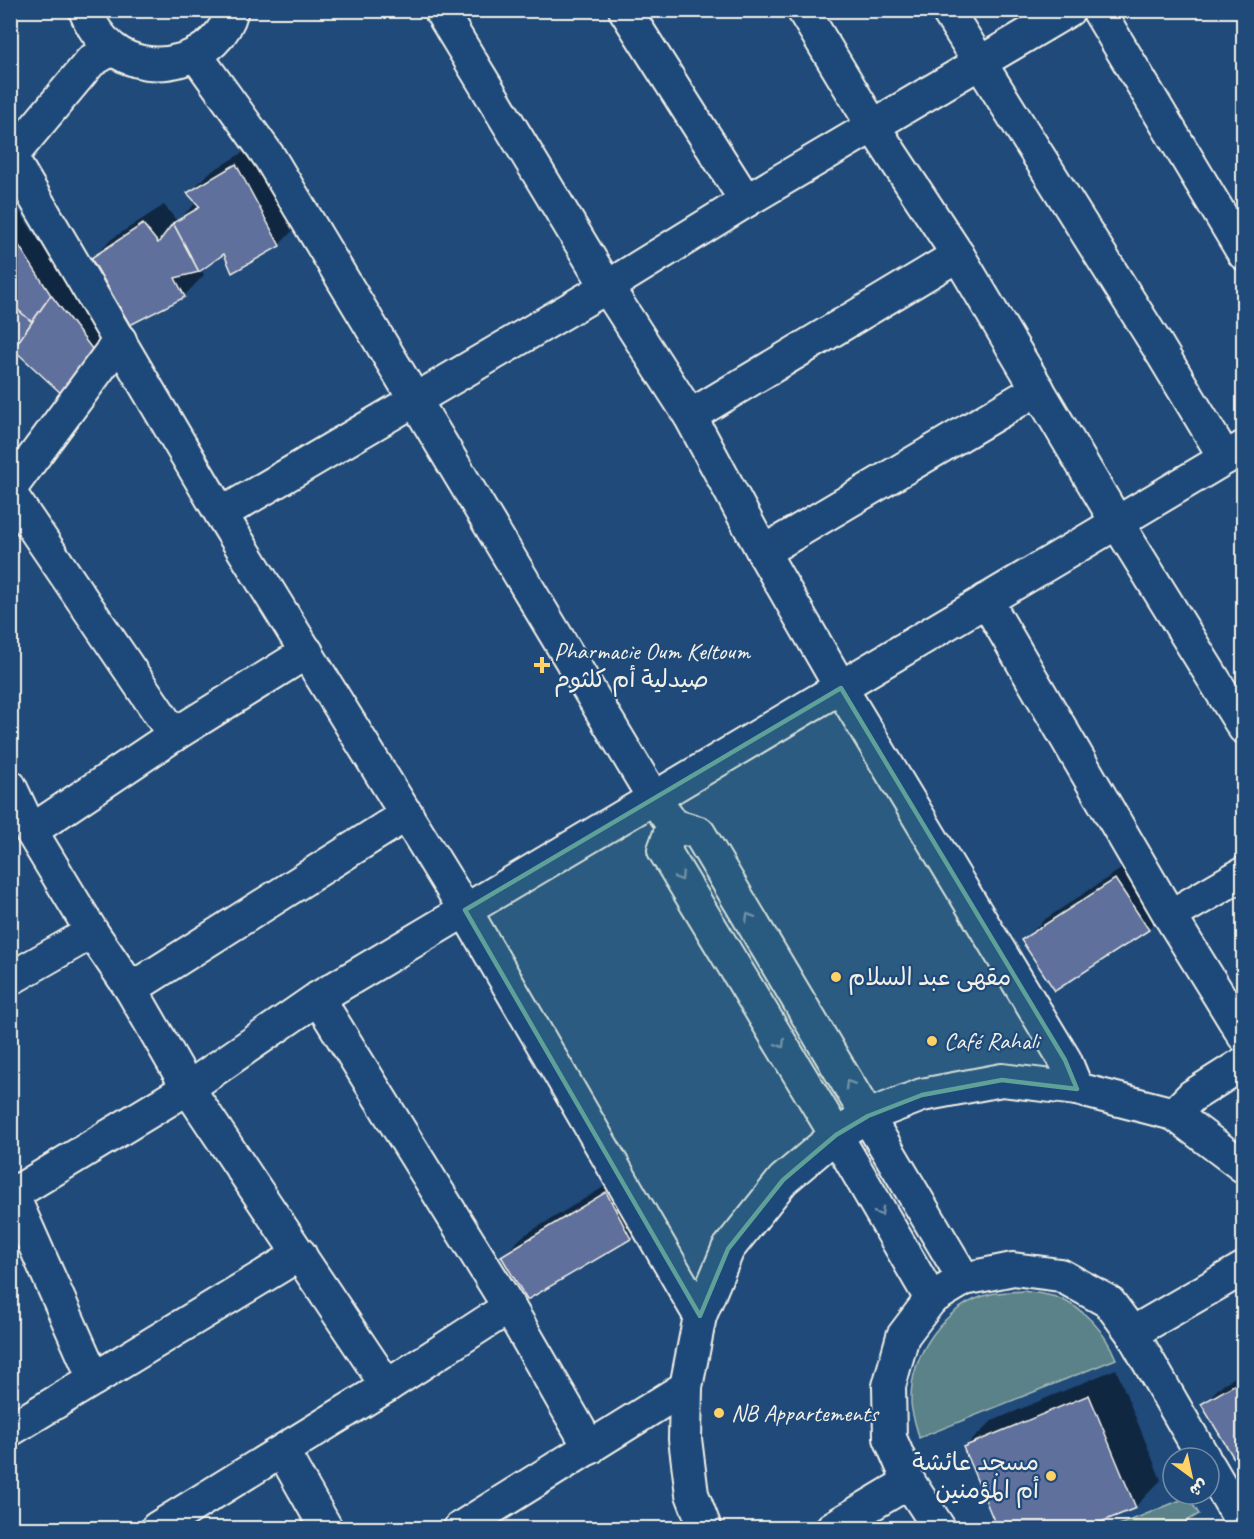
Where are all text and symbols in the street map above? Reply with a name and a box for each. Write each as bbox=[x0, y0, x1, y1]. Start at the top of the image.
place label: Pharmacie Oum Keltoum صيدلية أم كلثوم bbox=[554, 636, 751, 697]
marker: Pharmacie Oum Keltoum صيدلية أم كلثوم bbox=[535, 658, 549, 672]
one-way arrow bbox=[673, 871, 685, 881]
one-way arrow bbox=[745, 913, 756, 923]
place label: مقهى عبد السلام bbox=[848, 962, 1011, 995]
marker: مقهى عبد السلام bbox=[829, 970, 843, 984]
place label: Café Rahali bbox=[944, 1026, 1042, 1056]
marker: Café Rahali bbox=[925, 1034, 939, 1048]
one-way arrow bbox=[774, 1038, 786, 1048]
one-way arrow bbox=[845, 1080, 856, 1090]
one-way arrow bbox=[873, 1205, 885, 1216]
place label: NB Appartements bbox=[731, 1398, 880, 1428]
marker: NB Appartements bbox=[712, 1406, 726, 1420]
north arrow bbox=[1161, 1446, 1221, 1506]
place label: مسجد عائشة أم المؤمنين bbox=[912, 1447, 1039, 1508]
marker: مسجد عائشة أم المؤمنين bbox=[1044, 1469, 1058, 1483]
text: ش bbox=[1186, 1475, 1211, 1501]

